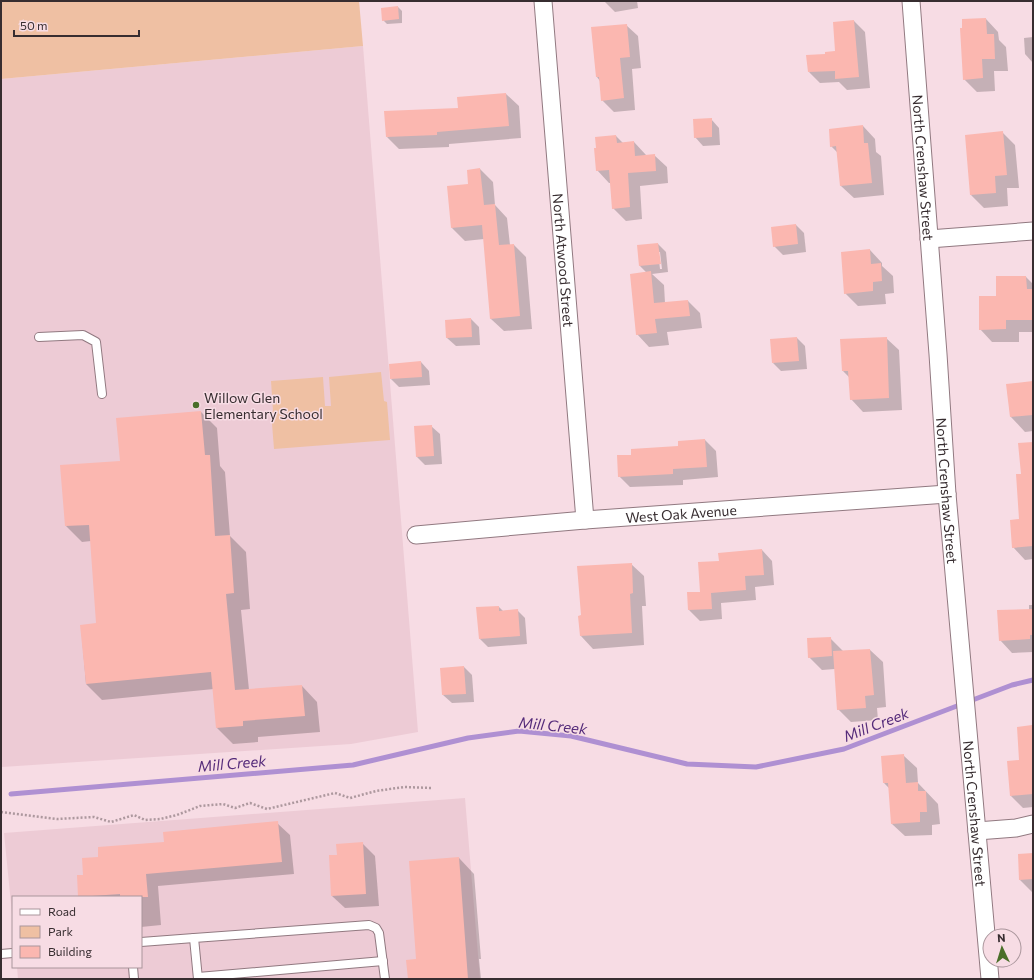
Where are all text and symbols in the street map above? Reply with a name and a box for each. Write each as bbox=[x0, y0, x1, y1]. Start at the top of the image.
scale bar bbox=[14, 12, 139, 38]
text: 50 m bbox=[20, 18, 48, 32]
street label: North Crenshaw Street bbox=[910, 94, 938, 241]
street label: North Atwood Street bbox=[550, 193, 578, 328]
place label: Willow Glen Elementary School bbox=[204, 389, 323, 422]
marker: Willow Glen Elementary School bbox=[191, 400, 201, 410]
street label: North Crenshaw Street bbox=[934, 417, 962, 565]
street label: West Oak Avenue bbox=[625, 501, 737, 526]
water label: Mill Creek bbox=[841, 703, 912, 745]
water label: Mill Creek bbox=[518, 712, 589, 738]
street label: North Crenshaw Street bbox=[960, 740, 990, 887]
water label: Mill Creek bbox=[197, 751, 268, 775]
legend bbox=[12, 896, 142, 968]
text: Road bbox=[48, 904, 76, 918]
text: Park bbox=[48, 924, 74, 938]
north arrow bbox=[982, 928, 1022, 968]
text: N bbox=[997, 931, 1006, 944]
text: Building bbox=[48, 944, 92, 958]

